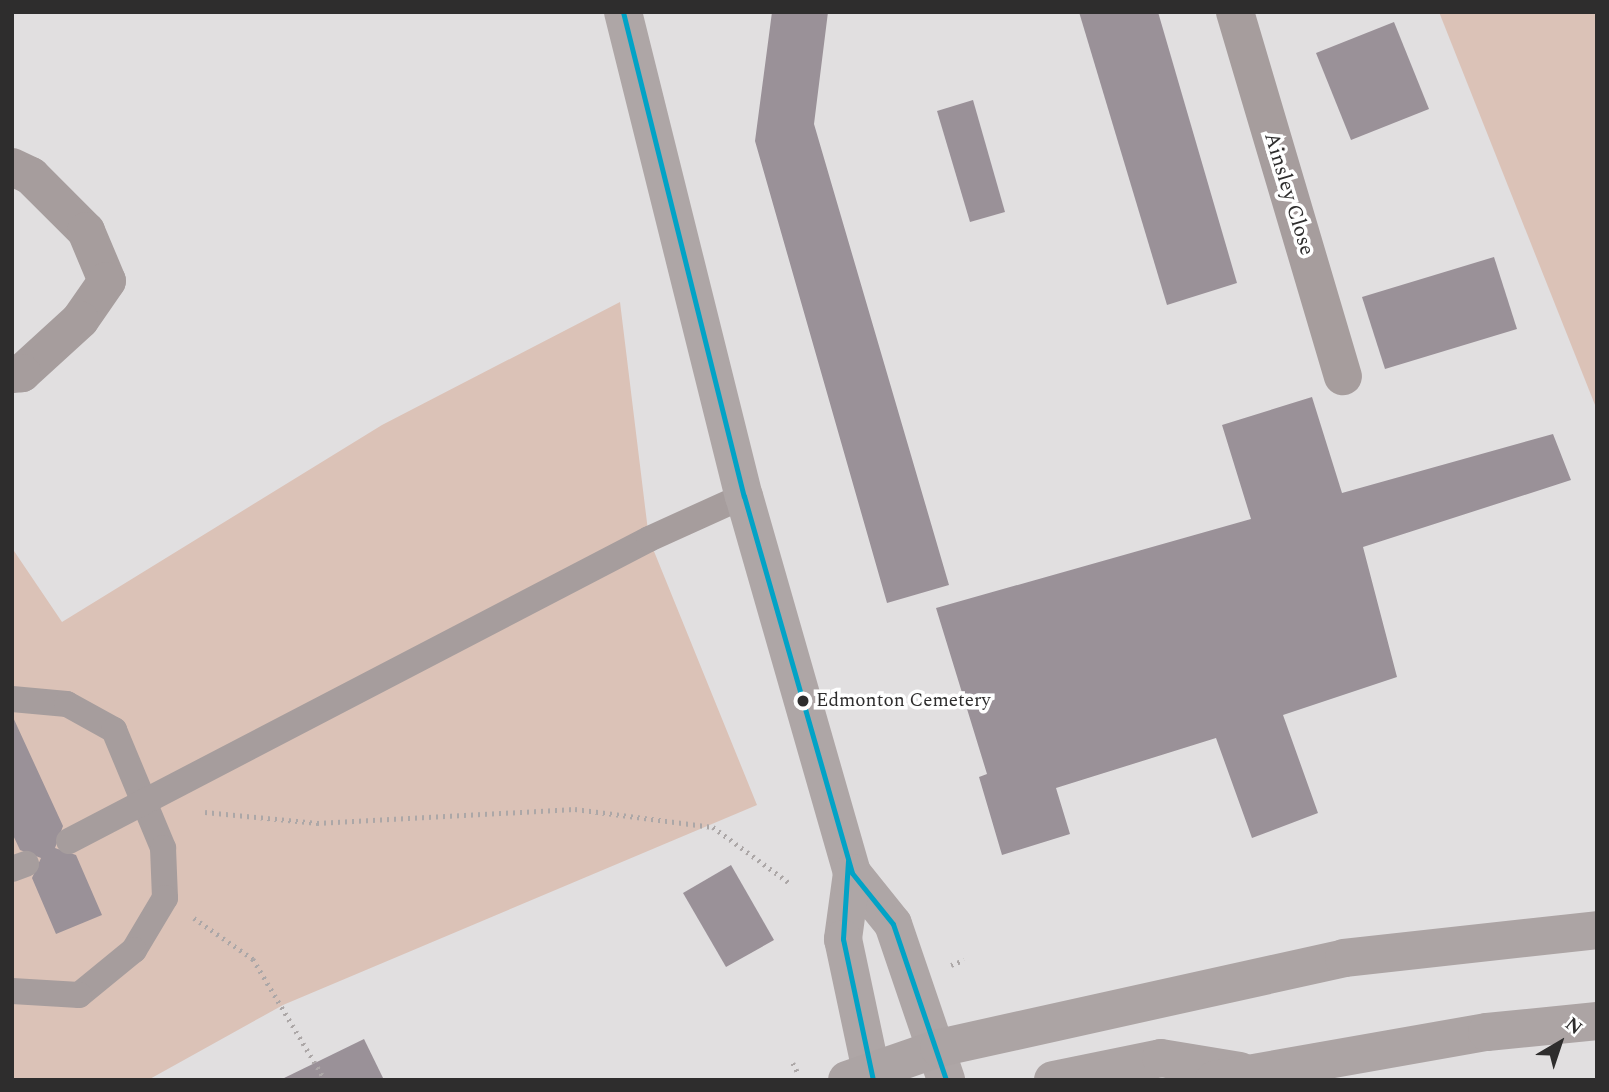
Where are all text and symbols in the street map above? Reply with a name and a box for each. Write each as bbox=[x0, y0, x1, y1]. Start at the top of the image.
street label: Ainsley Close bbox=[1258, 129, 1320, 259]
place label: Edmonton Cemetery bbox=[816, 690, 991, 712]
marker: Edmonton Cemetery bbox=[796, 694, 810, 708]
north arrow bbox=[1525, 1008, 1595, 1078]
text: N bbox=[1558, 1010, 1589, 1042]

